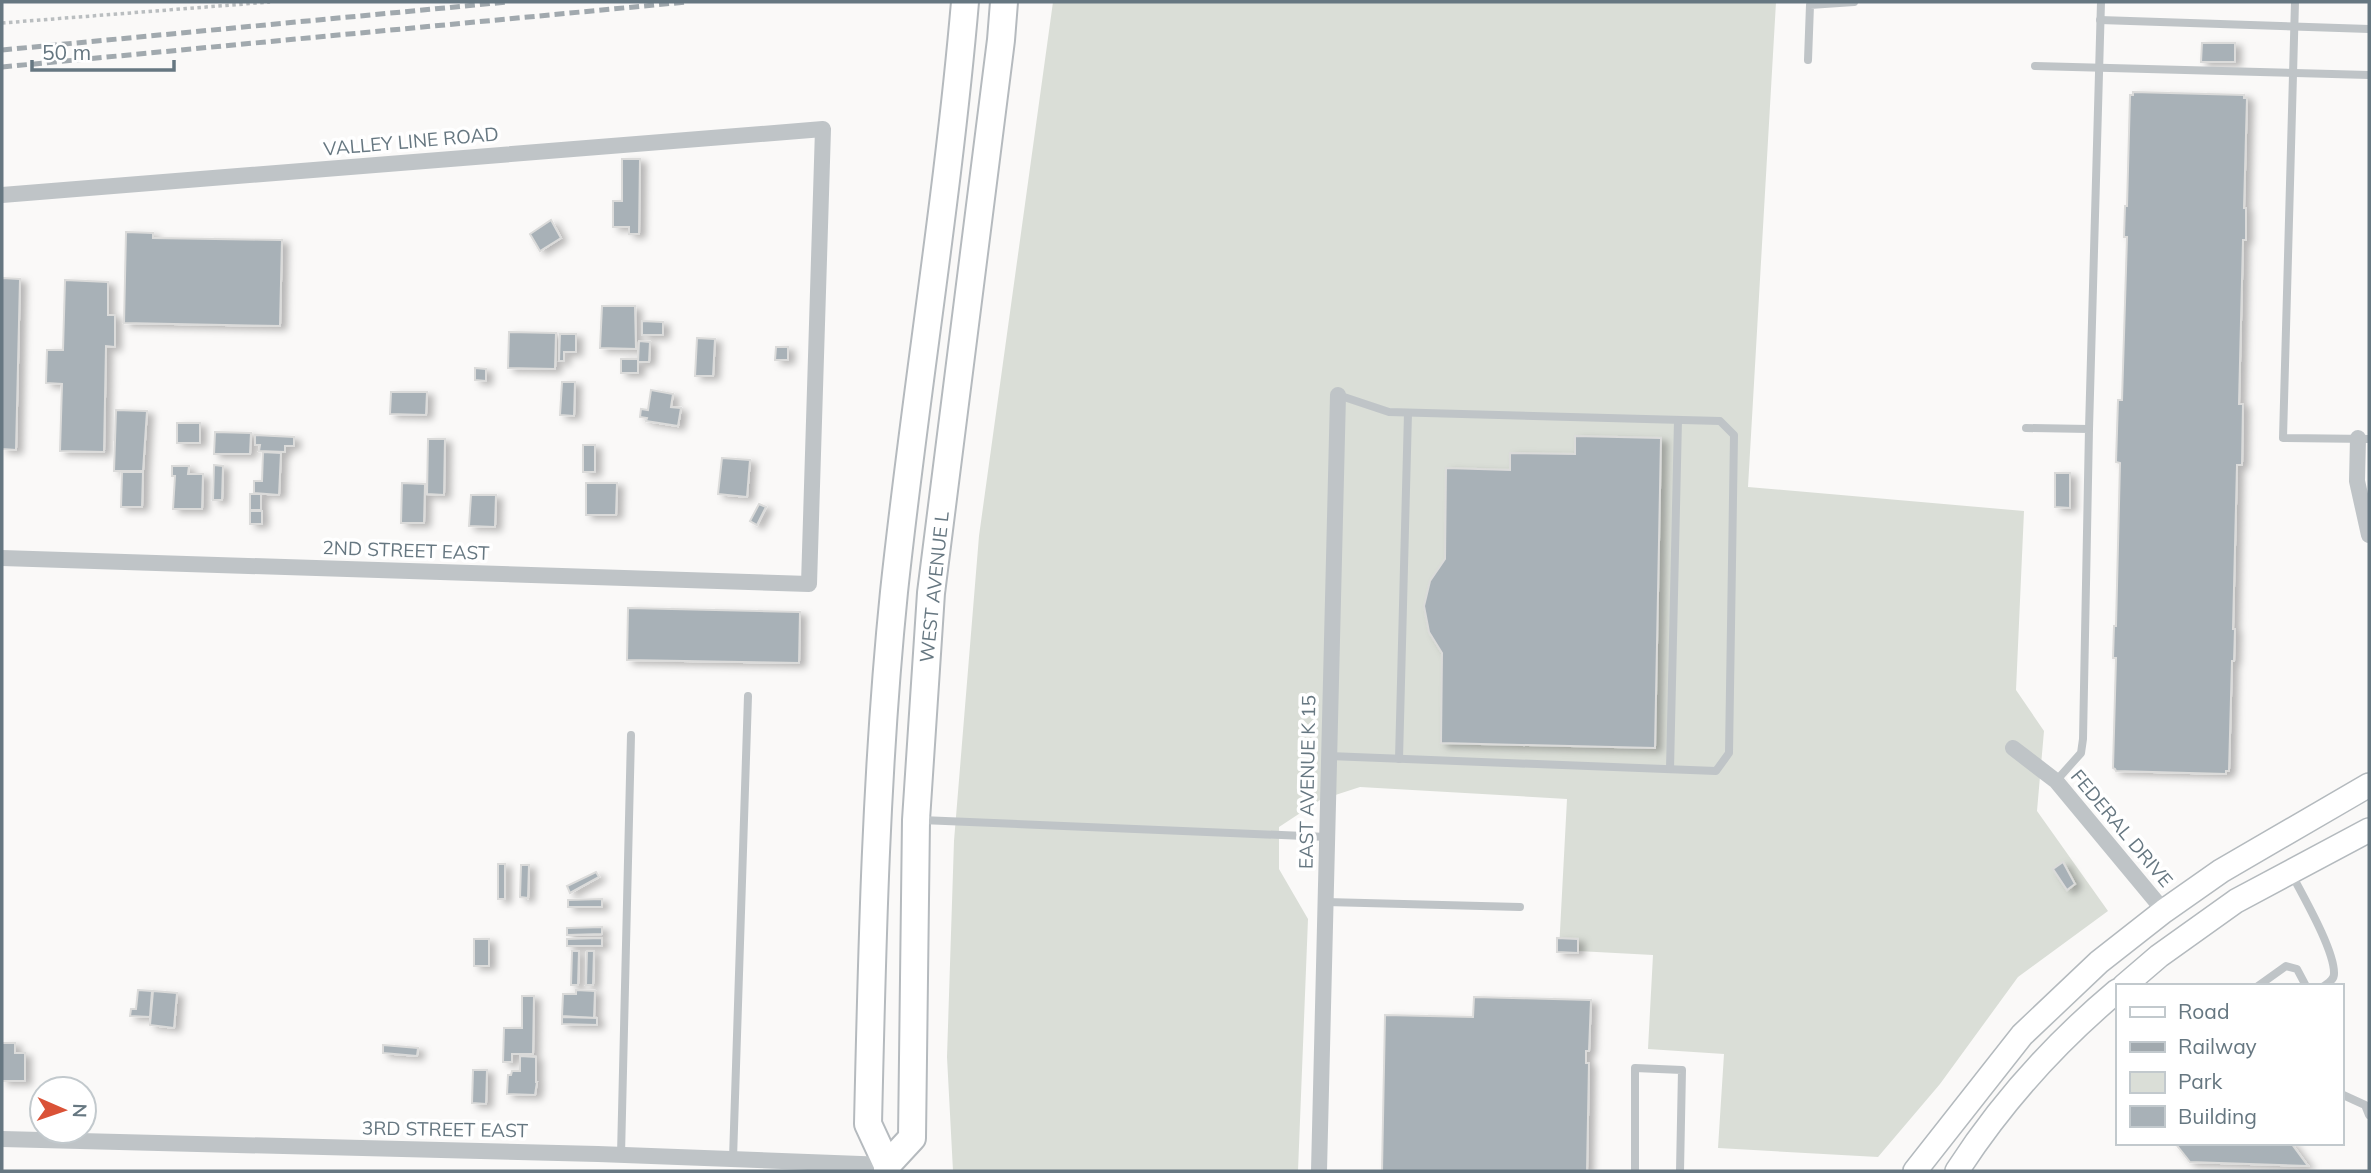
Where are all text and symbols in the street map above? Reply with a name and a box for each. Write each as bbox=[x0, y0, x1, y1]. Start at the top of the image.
scale bar bbox=[32, 28, 173, 72]
text: 50 m bbox=[42, 39, 91, 65]
street label: VALLEY LINE ROAD bbox=[322, 121, 500, 161]
street label: WEST AVENUE L bbox=[914, 510, 954, 664]
street label: 2ND STREET EAST bbox=[322, 535, 491, 565]
street label: EAST AVENUE K 15 bbox=[1293, 695, 1321, 869]
street label: FEDERAL DRIVE bbox=[2066, 764, 2178, 892]
legend bbox=[2116, 984, 2343, 1145]
text: Road bbox=[2178, 998, 2229, 1024]
text: Railway bbox=[2178, 1033, 2257, 1059]
text: Park bbox=[2178, 1068, 2222, 1094]
north arrow bbox=[28, 1075, 98, 1145]
text: N bbox=[68, 1103, 92, 1118]
text: Building bbox=[2178, 1103, 2257, 1129]
street label: 3RD STREET EAST bbox=[362, 1116, 529, 1142]

